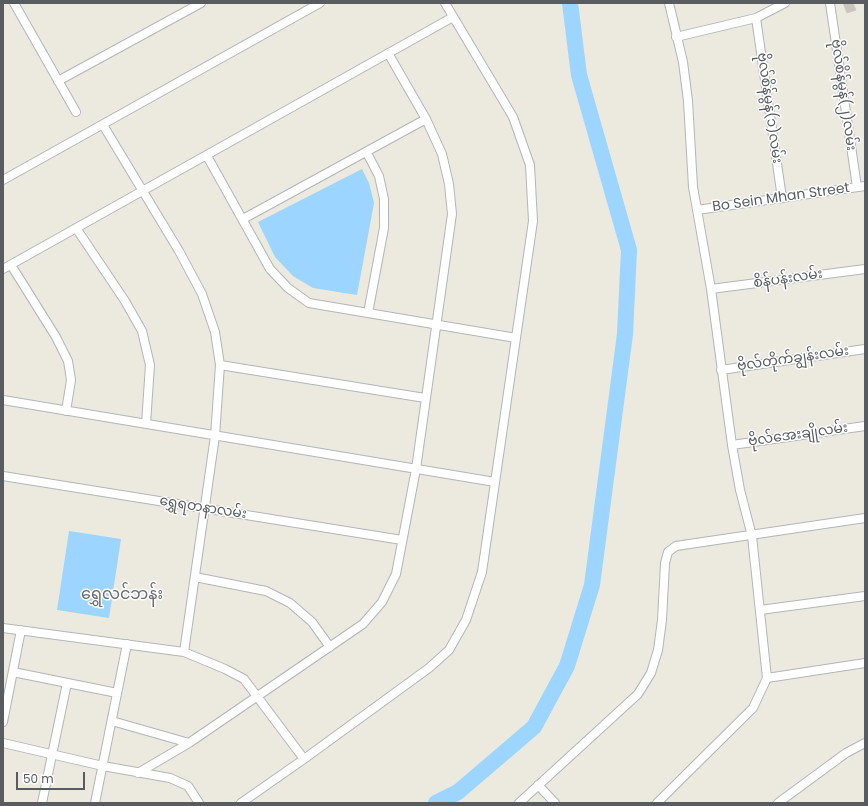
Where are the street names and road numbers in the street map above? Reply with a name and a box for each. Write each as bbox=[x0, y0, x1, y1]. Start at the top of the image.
street label: ဗိုလ်စိန်မွန်(၂)လမ်း bbox=[827, 38, 859, 152]
street label: ဗိုလ်စိန်မွန်(၁)လမ်း bbox=[753, 52, 785, 164]
street label: Bo Sein Mhan Street bbox=[711, 180, 851, 216]
street label: စိန်ပန်းလမ်း bbox=[752, 266, 824, 292]
street label: ဗိုလ်တိုက်ချွန်းလမ်း bbox=[736, 343, 850, 375]
street label: ဗိုလ်အေးချိုလမ်း bbox=[747, 420, 849, 450]
street label: ရွှေရတနာလမ်း bbox=[158, 493, 248, 523]

